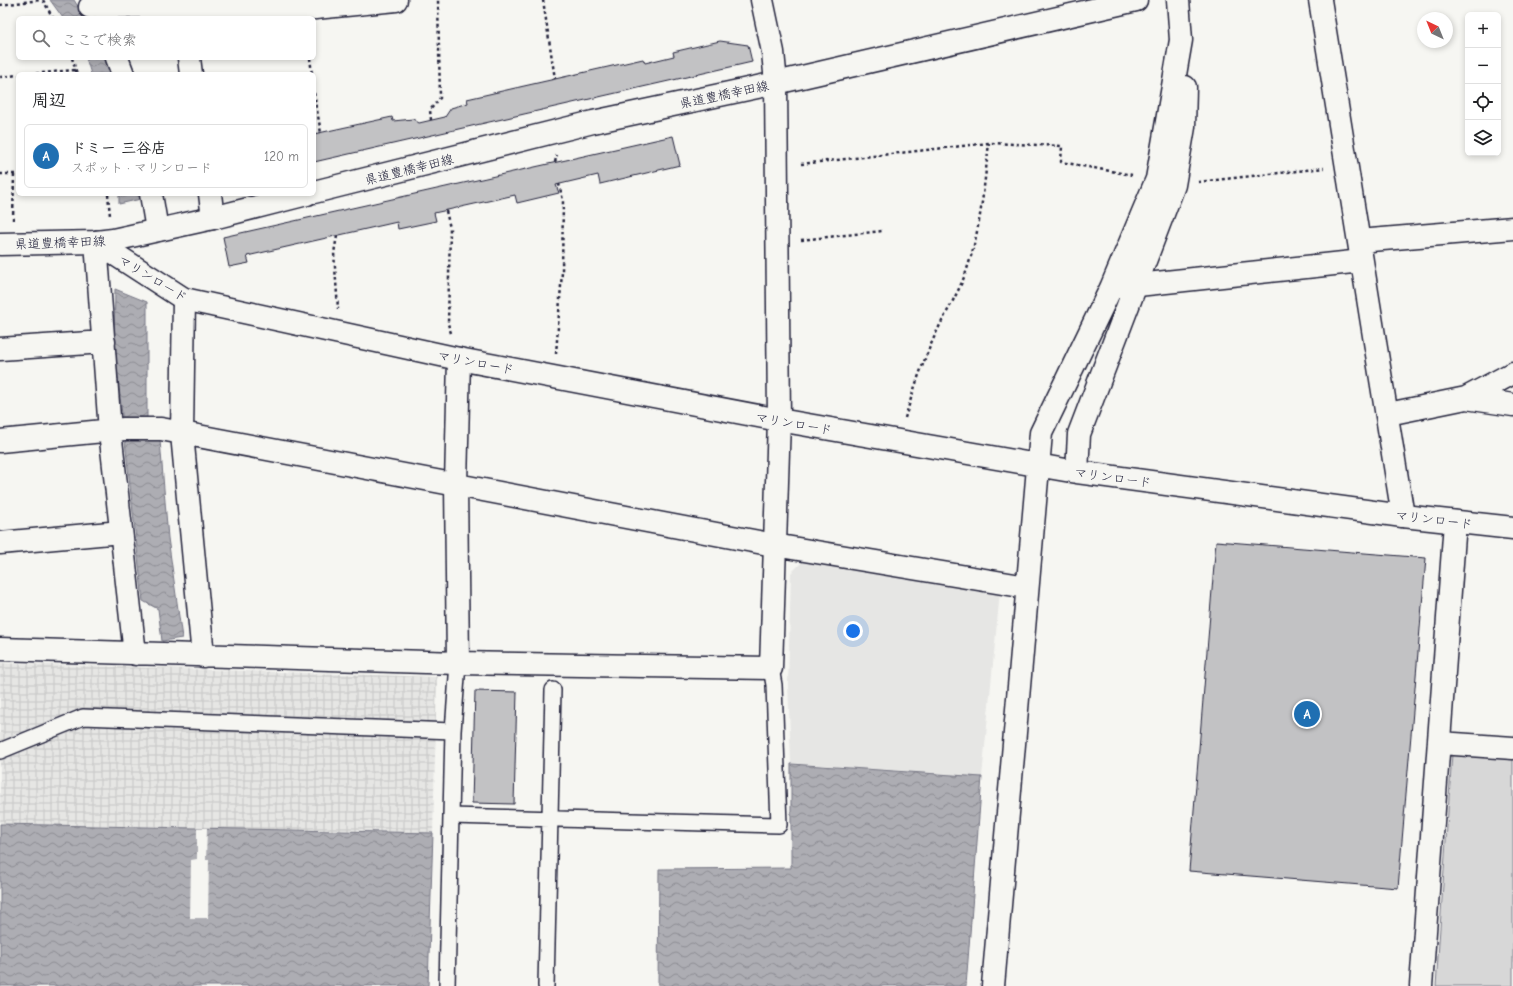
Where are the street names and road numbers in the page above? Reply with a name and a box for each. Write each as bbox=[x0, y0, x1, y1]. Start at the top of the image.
street label: 県道豊橋幸田線 bbox=[678, 77, 771, 111]
street label: 県道豊橋幸田線 bbox=[363, 151, 456, 188]
street label: 県道豊橋幸田線 bbox=[14, 233, 107, 252]
street label: マリンロード bbox=[115, 252, 190, 305]
street label: マリンロード bbox=[436, 348, 516, 377]
street label: マリンロード bbox=[754, 409, 834, 438]
street label: マリンロード bbox=[1073, 465, 1153, 490]
street label: マリンロード bbox=[1394, 507, 1474, 532]

